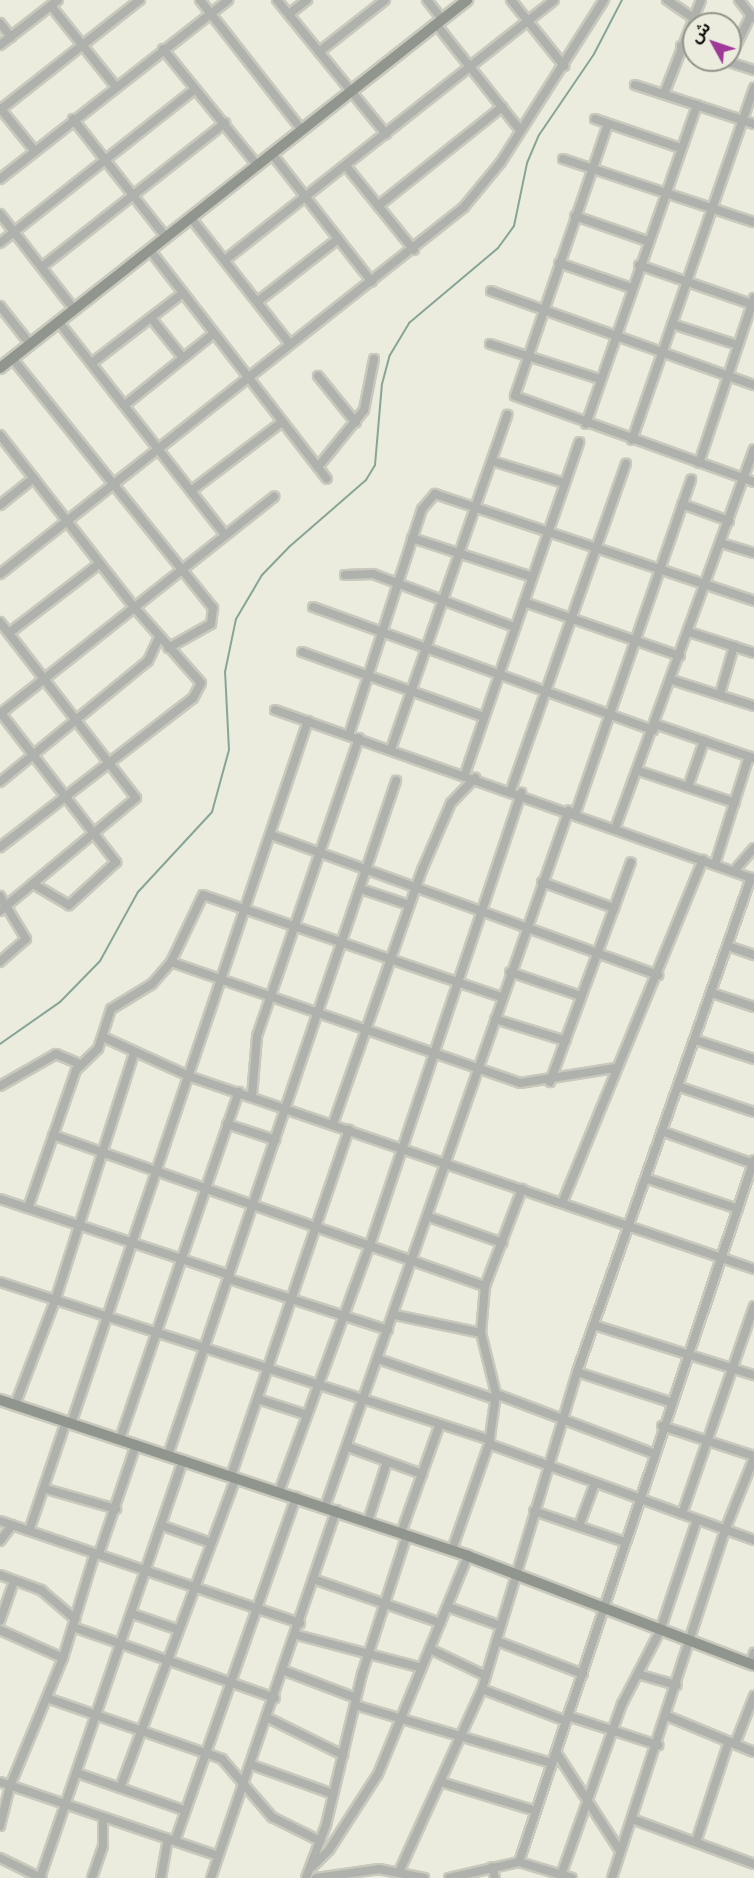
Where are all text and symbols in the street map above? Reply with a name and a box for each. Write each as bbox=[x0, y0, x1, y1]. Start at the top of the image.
north arrow bbox=[682, 12, 742, 72]
text: ش bbox=[685, 17, 714, 47]

